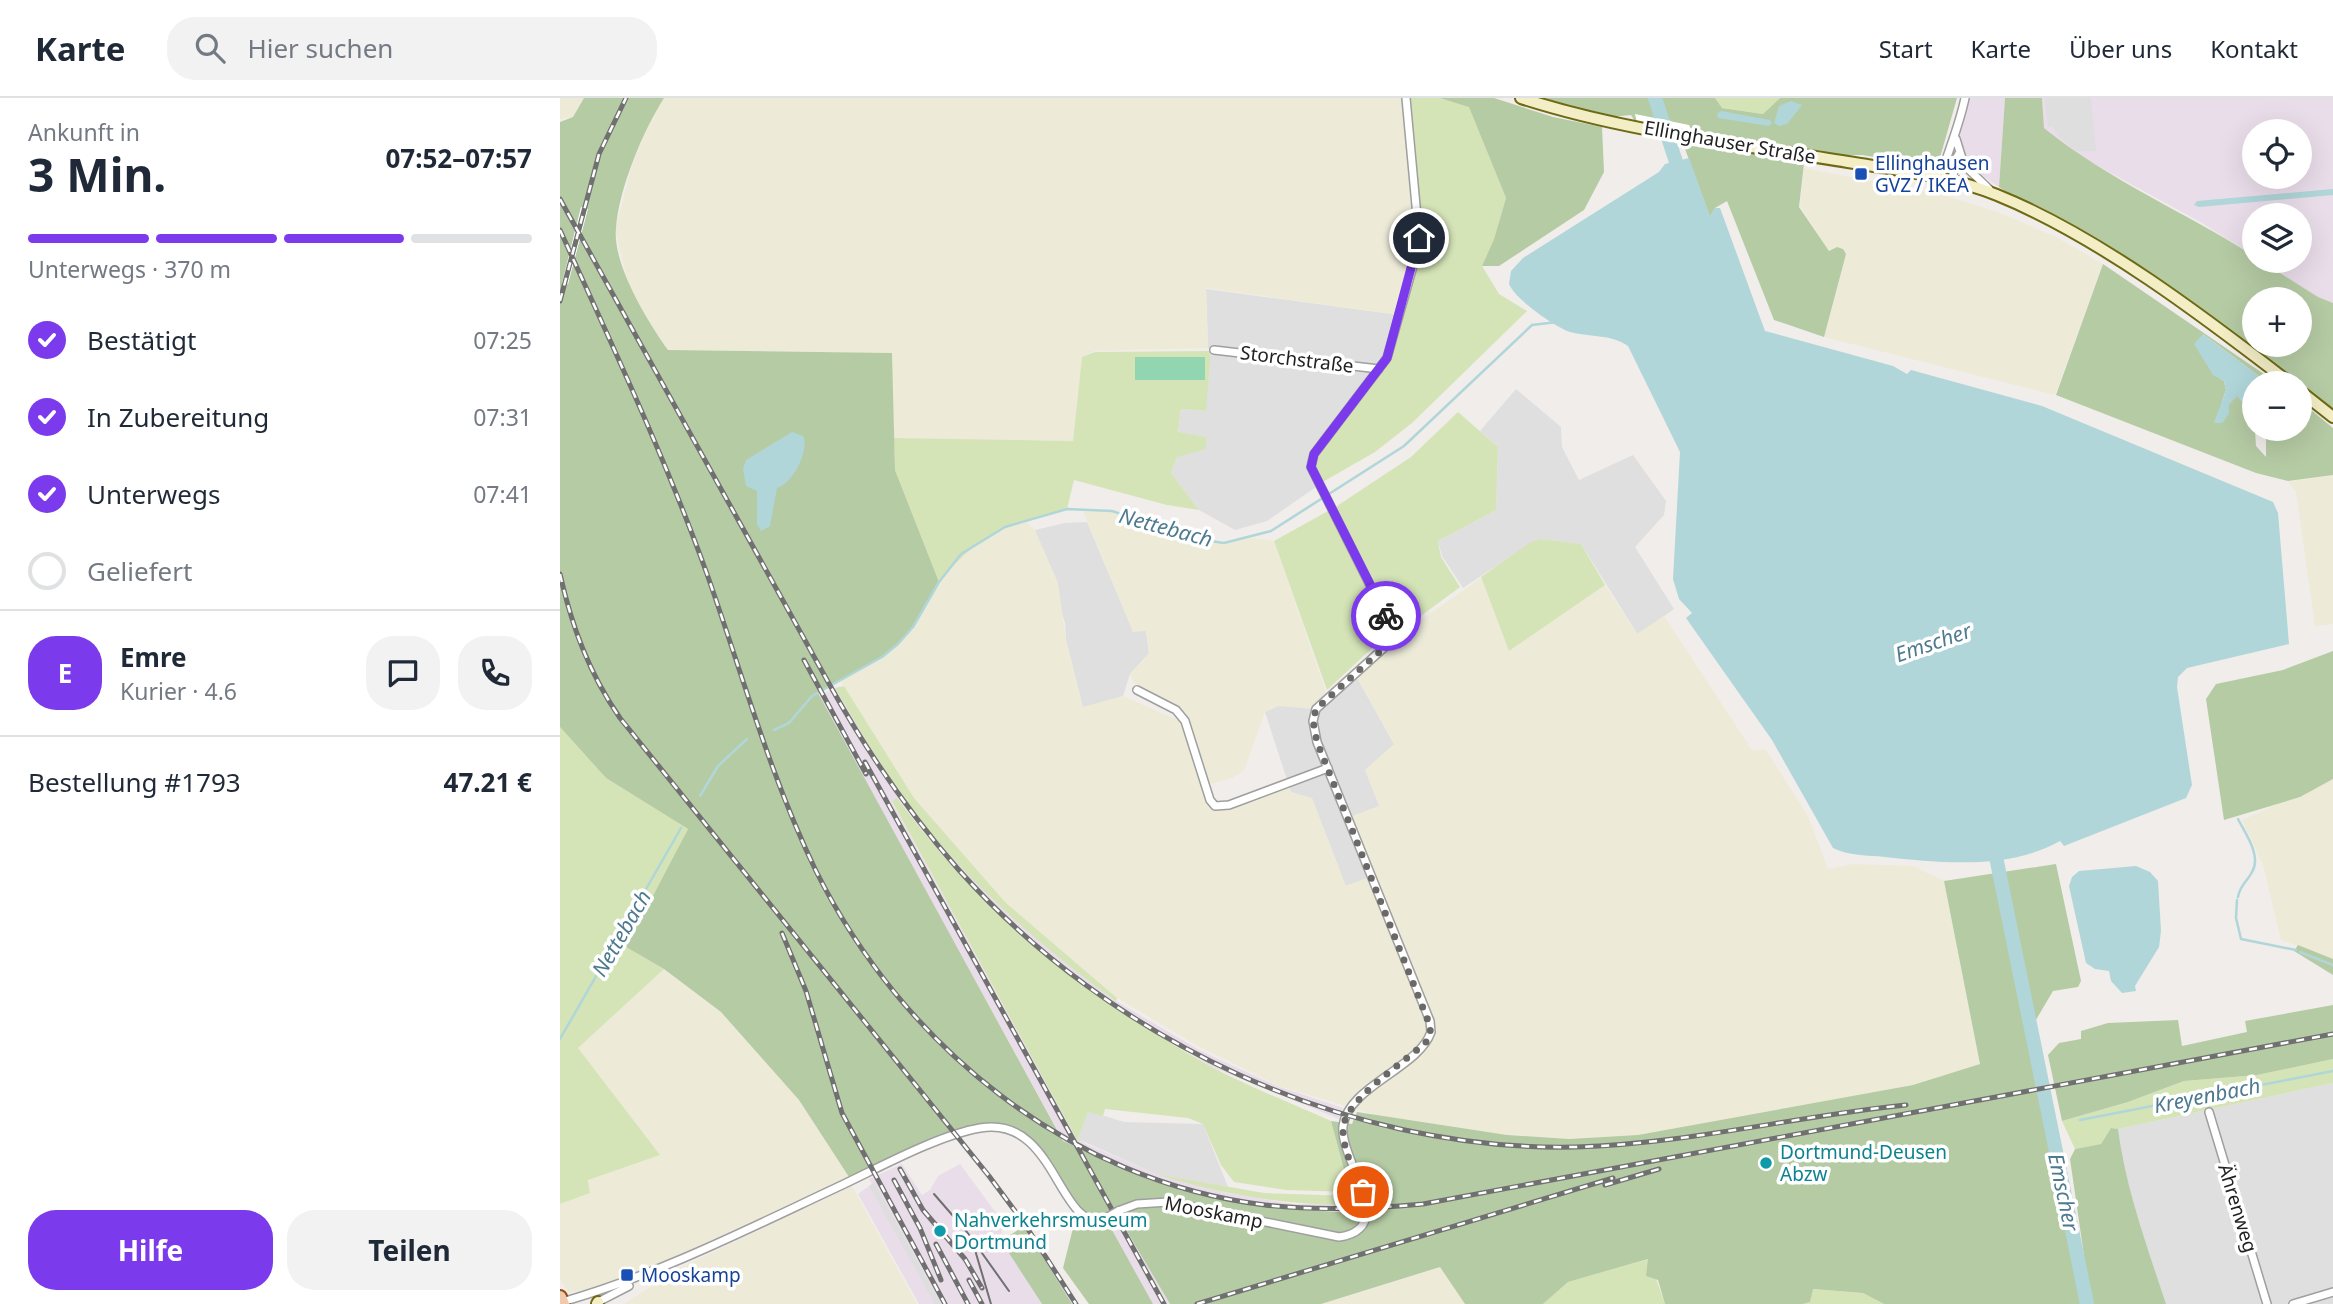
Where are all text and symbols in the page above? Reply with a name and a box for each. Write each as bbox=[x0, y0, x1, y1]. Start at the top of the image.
search box bbox=[167, 17, 657, 80]
text: Karte bbox=[35, 26, 125, 71]
icon: search bbox=[191, 29, 229, 67]
text: Hier suchen bbox=[247, 30, 393, 66]
text: Start bbox=[1879, 32, 1933, 65]
text: Karte bbox=[1971, 32, 2031, 65]
text: Über uns bbox=[2069, 32, 2172, 65]
text: Kontakt bbox=[2210, 32, 2298, 65]
street label: Ellinghauser Straße bbox=[1642, 114, 1818, 170]
text: Ankunft in bbox=[28, 116, 140, 148]
map controls bbox=[2242, 119, 2312, 441]
button: locate bbox=[2242, 119, 2312, 189]
text: 07:52–07:57 bbox=[385, 140, 532, 176]
text: 3 Min. bbox=[28, 143, 166, 205]
place label: Ellinghausen GVZ / IKEA bbox=[1875, 150, 1989, 198]
marker: Ellinghausen GVZ / IKEA bbox=[1853, 166, 1869, 182]
button: layers bbox=[2242, 203, 2312, 273]
pin bbox=[1389, 208, 1449, 268]
icon: home bbox=[1400, 219, 1438, 257]
text: Unterwegs · 370 m bbox=[28, 253, 231, 285]
button: + bbox=[2242, 287, 2312, 357]
icon: check bbox=[28, 321, 66, 359]
text: Bestätigt bbox=[87, 322, 196, 358]
text: 07:25 bbox=[473, 324, 532, 356]
street label: Storchstraße bbox=[1239, 339, 1355, 379]
button: − bbox=[2242, 371, 2312, 441]
icon: check bbox=[28, 398, 66, 436]
text: In Zubereitung bbox=[87, 399, 269, 435]
text: 07:31 bbox=[473, 401, 532, 433]
icon: check bbox=[28, 475, 66, 513]
text: Unterwegs bbox=[87, 476, 220, 512]
text: 07:41 bbox=[473, 478, 532, 510]
water label: Nettebach bbox=[1116, 501, 1216, 553]
text: Geliefert bbox=[87, 553, 192, 589]
courier bbox=[1351, 581, 1421, 651]
icon: bike bbox=[1367, 597, 1405, 635]
water label: Emscher bbox=[1891, 615, 1976, 668]
button: chat bbox=[366, 636, 440, 710]
button: phone bbox=[458, 636, 532, 710]
text: Emre bbox=[120, 639, 187, 675]
text: E bbox=[58, 655, 72, 691]
text: Kurier · 4.6 bbox=[120, 675, 237, 707]
text: Bestellung #1793 bbox=[28, 764, 241, 800]
text: 47.21 € bbox=[444, 764, 532, 800]
water label: Nettebach bbox=[585, 885, 657, 981]
water label: Kreyenbach bbox=[2151, 1071, 2263, 1119]
place label: Dortmund-Deusen Abzw bbox=[1780, 1139, 1947, 1187]
water label: Emscher bbox=[2042, 1151, 2086, 1235]
marker: Dortmund-Deusen Abzw bbox=[1758, 1155, 1774, 1171]
street label: Ährenweg bbox=[2212, 1161, 2264, 1255]
pin bbox=[1333, 1162, 1393, 1222]
icon: bag bbox=[1344, 1173, 1382, 1211]
street label: Mooskamp bbox=[1163, 1190, 1265, 1234]
place label: Nahverkehrsmuseum Dortmund bbox=[954, 1207, 1147, 1255]
button: Hilfe bbox=[28, 1210, 273, 1290]
button: Teilen bbox=[287, 1210, 532, 1290]
marker: Nahverkehrsmuseum Dortmund bbox=[932, 1223, 948, 1239]
place label: Mooskamp bbox=[641, 1262, 741, 1288]
marker: Mooskamp bbox=[619, 1267, 635, 1283]

